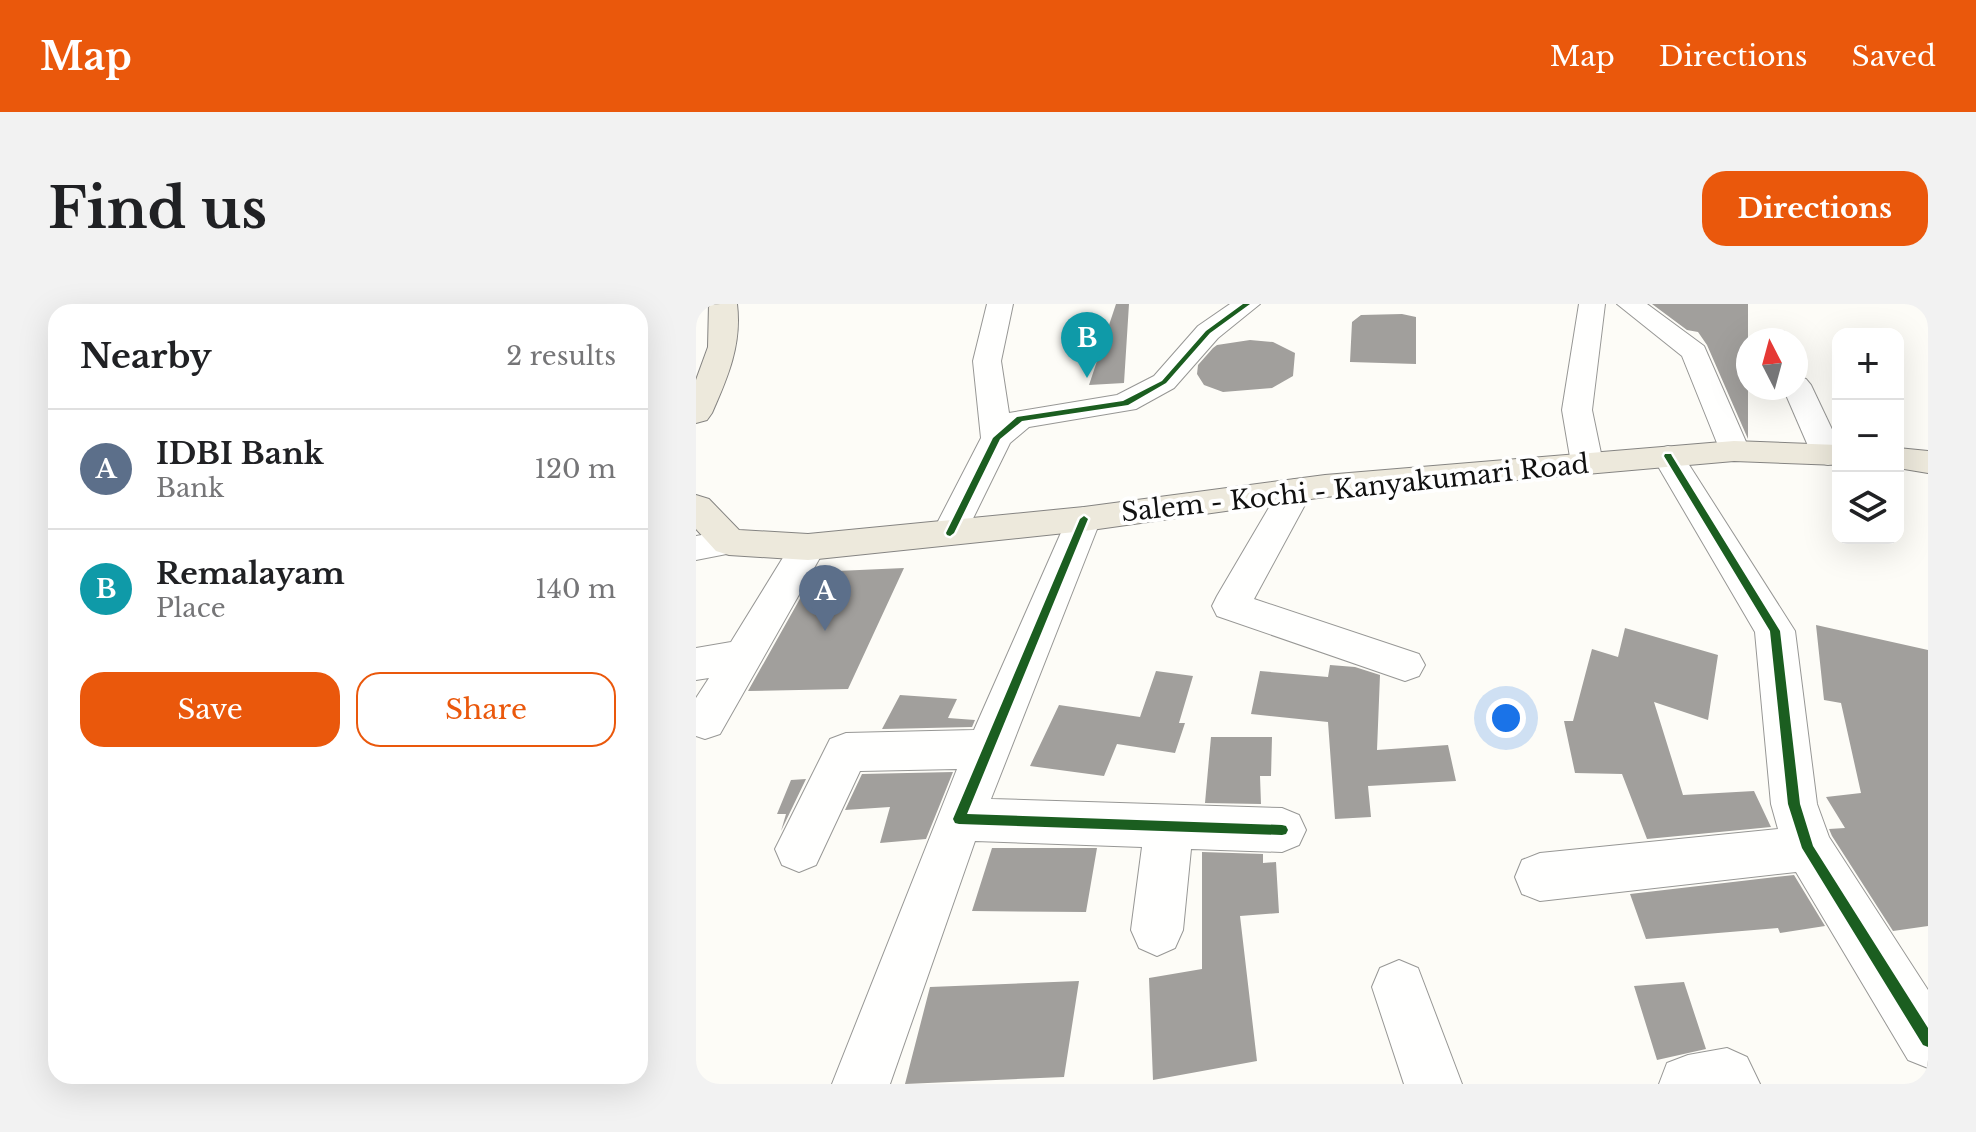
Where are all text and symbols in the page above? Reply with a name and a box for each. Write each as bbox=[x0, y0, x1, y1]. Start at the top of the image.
text: Map bbox=[40, 33, 132, 80]
text: Map bbox=[1550, 39, 1615, 74]
text: Directions bbox=[1659, 39, 1808, 74]
text: Saved bbox=[1852, 39, 1936, 74]
button: Directions bbox=[1702, 171, 1928, 246]
text: Find us bbox=[48, 174, 267, 243]
pin: B bbox=[1061, 312, 1113, 378]
north arrow bbox=[1736, 328, 1808, 400]
map controls bbox=[1832, 328, 1904, 544]
button: + bbox=[1832, 328, 1904, 400]
text: Nearby bbox=[80, 335, 212, 377]
text: 2 results bbox=[506, 340, 616, 372]
button: − bbox=[1832, 400, 1904, 472]
text: IDBI Bank bbox=[156, 435, 324, 472]
street label: Salem - Kochi - Kanyakumari Road bbox=[1120, 448, 1590, 528]
text: A bbox=[95, 453, 117, 485]
text: 120 m bbox=[534, 453, 616, 485]
text: Bank bbox=[156, 472, 224, 504]
button: layers bbox=[1832, 472, 1904, 544]
text: Remalayam bbox=[156, 555, 345, 592]
pin: A bbox=[799, 565, 851, 631]
text: B bbox=[96, 573, 116, 605]
text: 140 m bbox=[535, 573, 616, 605]
text: Place bbox=[156, 592, 226, 624]
button: Save bbox=[80, 672, 340, 747]
button: Share bbox=[356, 672, 616, 747]
your location bbox=[1486, 698, 1526, 738]

